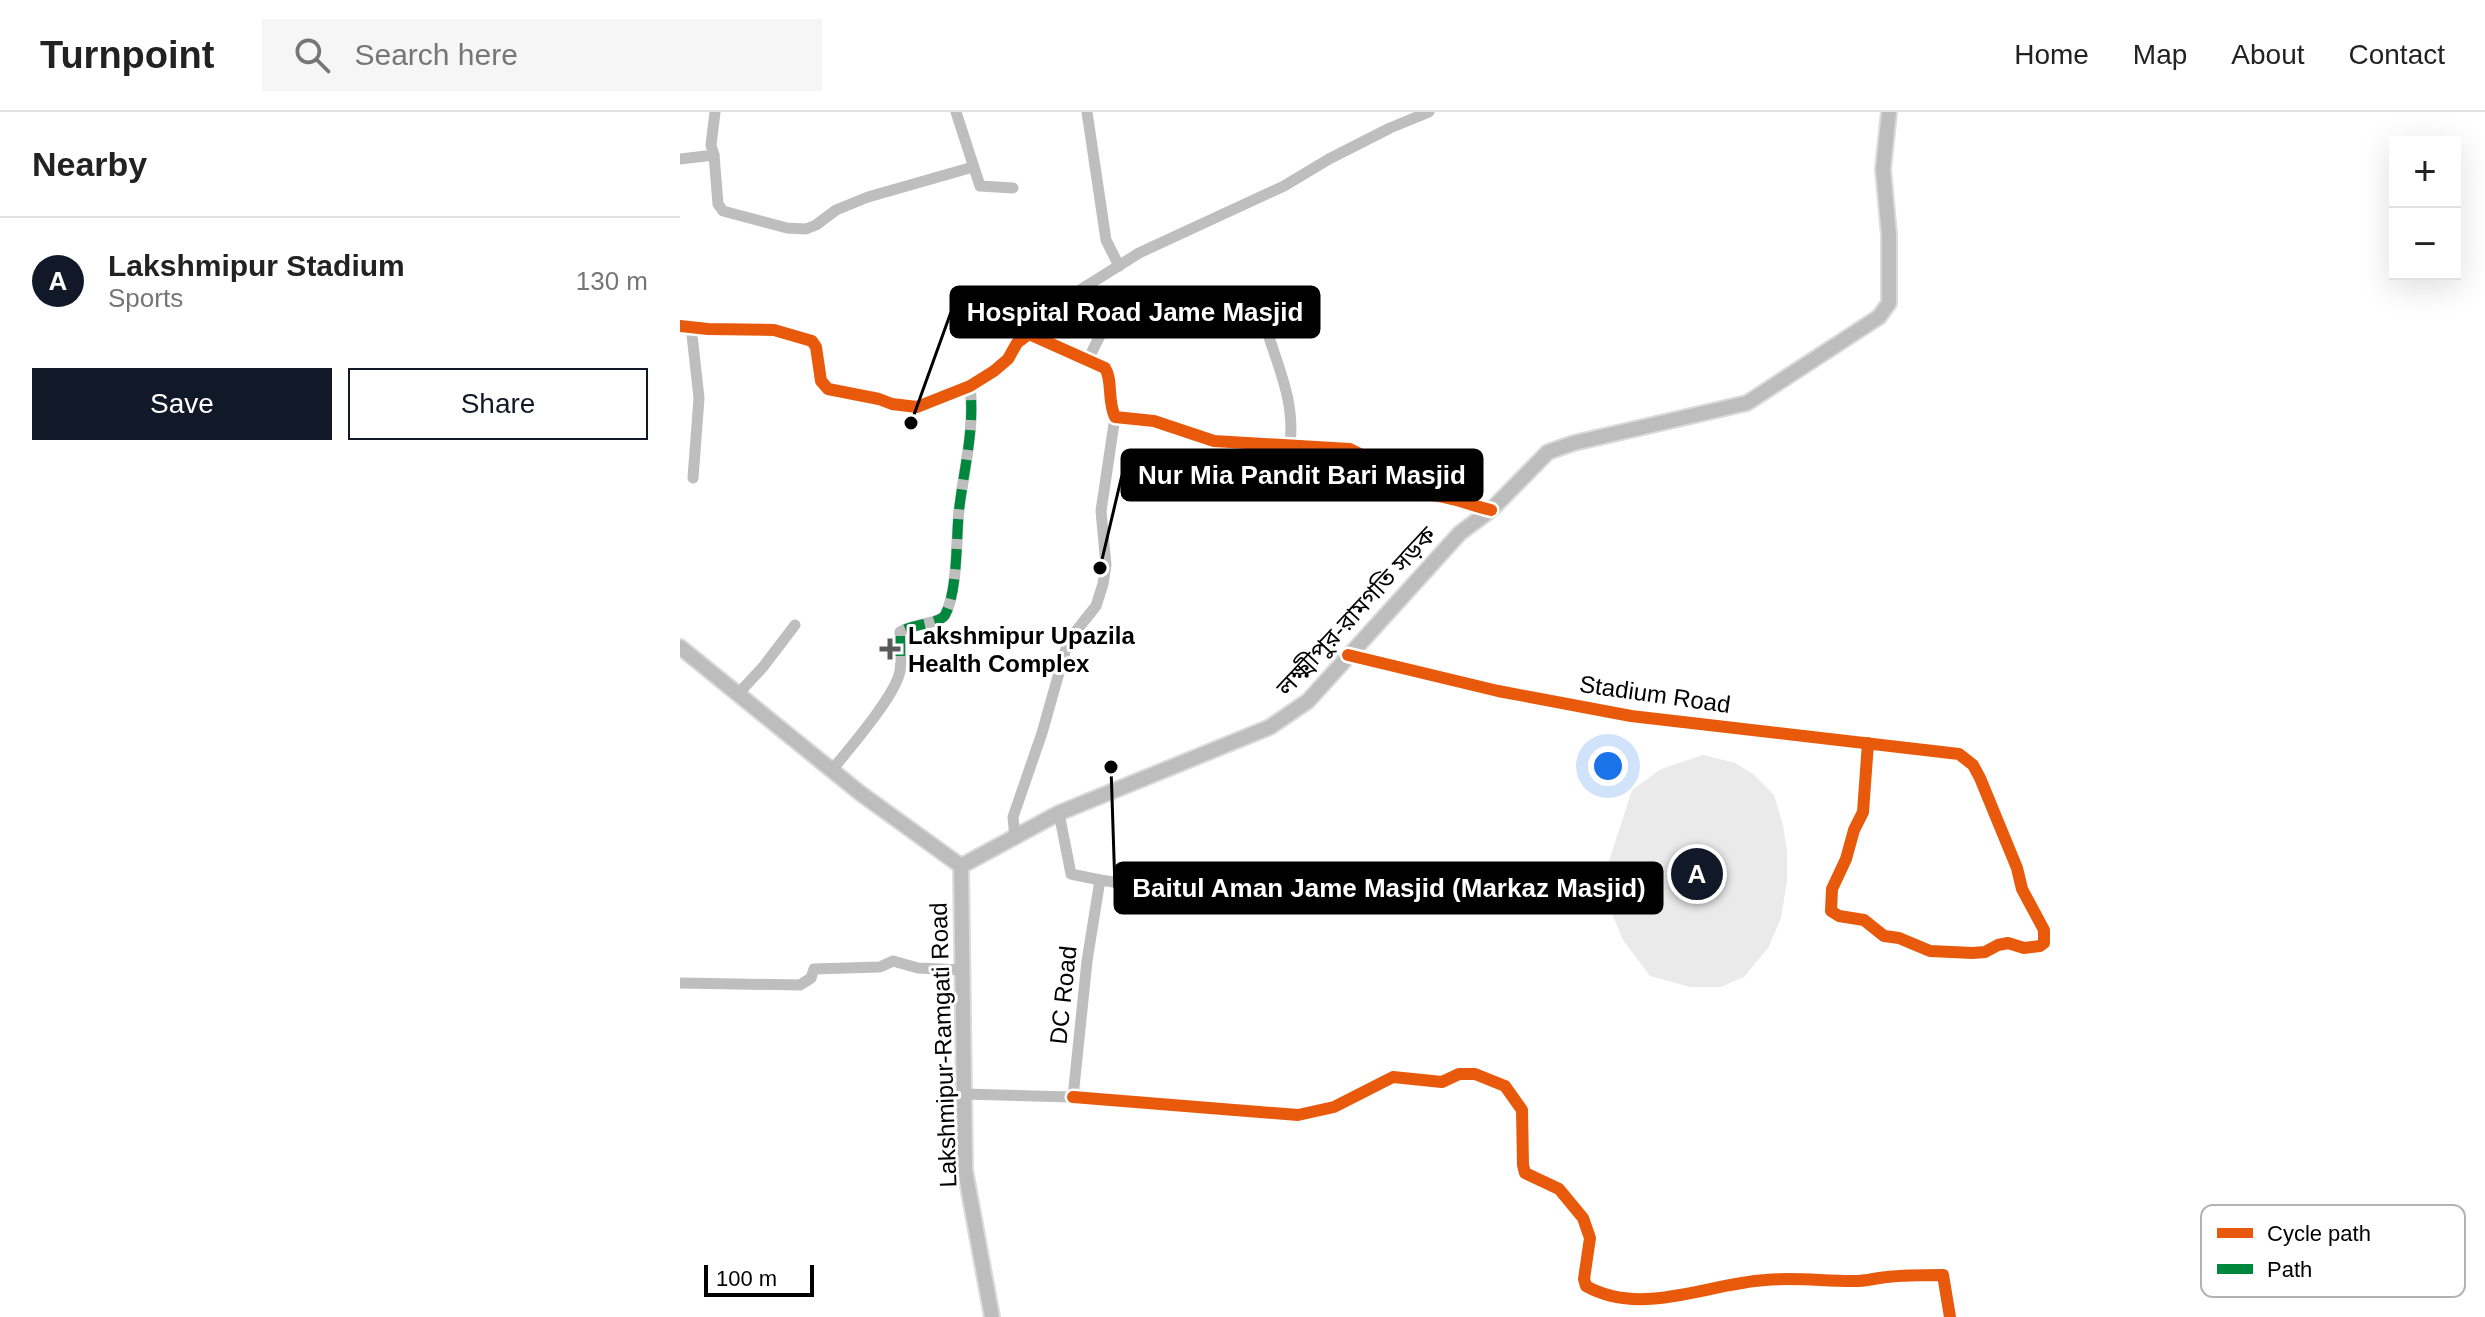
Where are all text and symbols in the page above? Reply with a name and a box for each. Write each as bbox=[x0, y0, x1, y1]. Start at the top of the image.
search box bbox=[262, 19, 822, 91]
icon: search bbox=[290, 33, 334, 77]
text: Turnpoint bbox=[40, 34, 214, 76]
text: Search here bbox=[354, 38, 518, 71]
text: Home bbox=[2014, 39, 2089, 70]
text: Map bbox=[2133, 39, 2187, 70]
text: About bbox=[2231, 39, 2305, 70]
text: Contact bbox=[2349, 39, 2445, 70]
map controls bbox=[2389, 136, 2461, 280]
button: + bbox=[2389, 136, 2461, 208]
text: Nearby bbox=[32, 145, 147, 183]
button: − bbox=[2389, 208, 2461, 280]
text: Lakshmipur Stadium bbox=[108, 249, 405, 282]
text: A bbox=[49, 266, 67, 296]
text: 130 m bbox=[576, 266, 648, 296]
text: Sports bbox=[108, 283, 183, 313]
callout: Hospital Road Jame Masjid bbox=[951, 287, 1319, 337]
text: Hospital Road Jame Masjid bbox=[967, 297, 1303, 327]
button: Save bbox=[32, 368, 332, 440]
button: Share bbox=[348, 368, 648, 440]
callout: Nur Mia Pandit Bari Masjid bbox=[1122, 450, 1482, 500]
text: Nur Mia Pandit Bari Masjid bbox=[1138, 460, 1466, 490]
street label: লক্ষ্মীপুর-রামগতি সড়ক bbox=[1270, 521, 1442, 702]
place label: Lakshmipur Upazila Health Complex bbox=[908, 622, 1135, 677]
marker: Lakshmipur Upazila Health Complex bbox=[879, 638, 901, 660]
street label: Stadium Road bbox=[1578, 670, 1732, 718]
your location bbox=[1588, 746, 1628, 786]
pin: A bbox=[1671, 844, 1723, 904]
callout: Baitul Aman Jame Masjid (Markaz Masjid) bbox=[1115, 863, 1662, 913]
text: Baitul Aman Jame Masjid (Markaz Masjid) bbox=[1132, 873, 1646, 903]
street label: Lakshmipur-Ramgati Road bbox=[925, 902, 961, 1188]
street label: DC Road bbox=[1044, 944, 1082, 1046]
legend bbox=[2201, 1205, 2465, 1297]
text: Cycle path bbox=[2267, 1221, 2371, 1246]
text: Path bbox=[2267, 1257, 2312, 1282]
scale bar bbox=[704, 1261, 814, 1297]
text: 100 m bbox=[716, 1266, 777, 1291]

